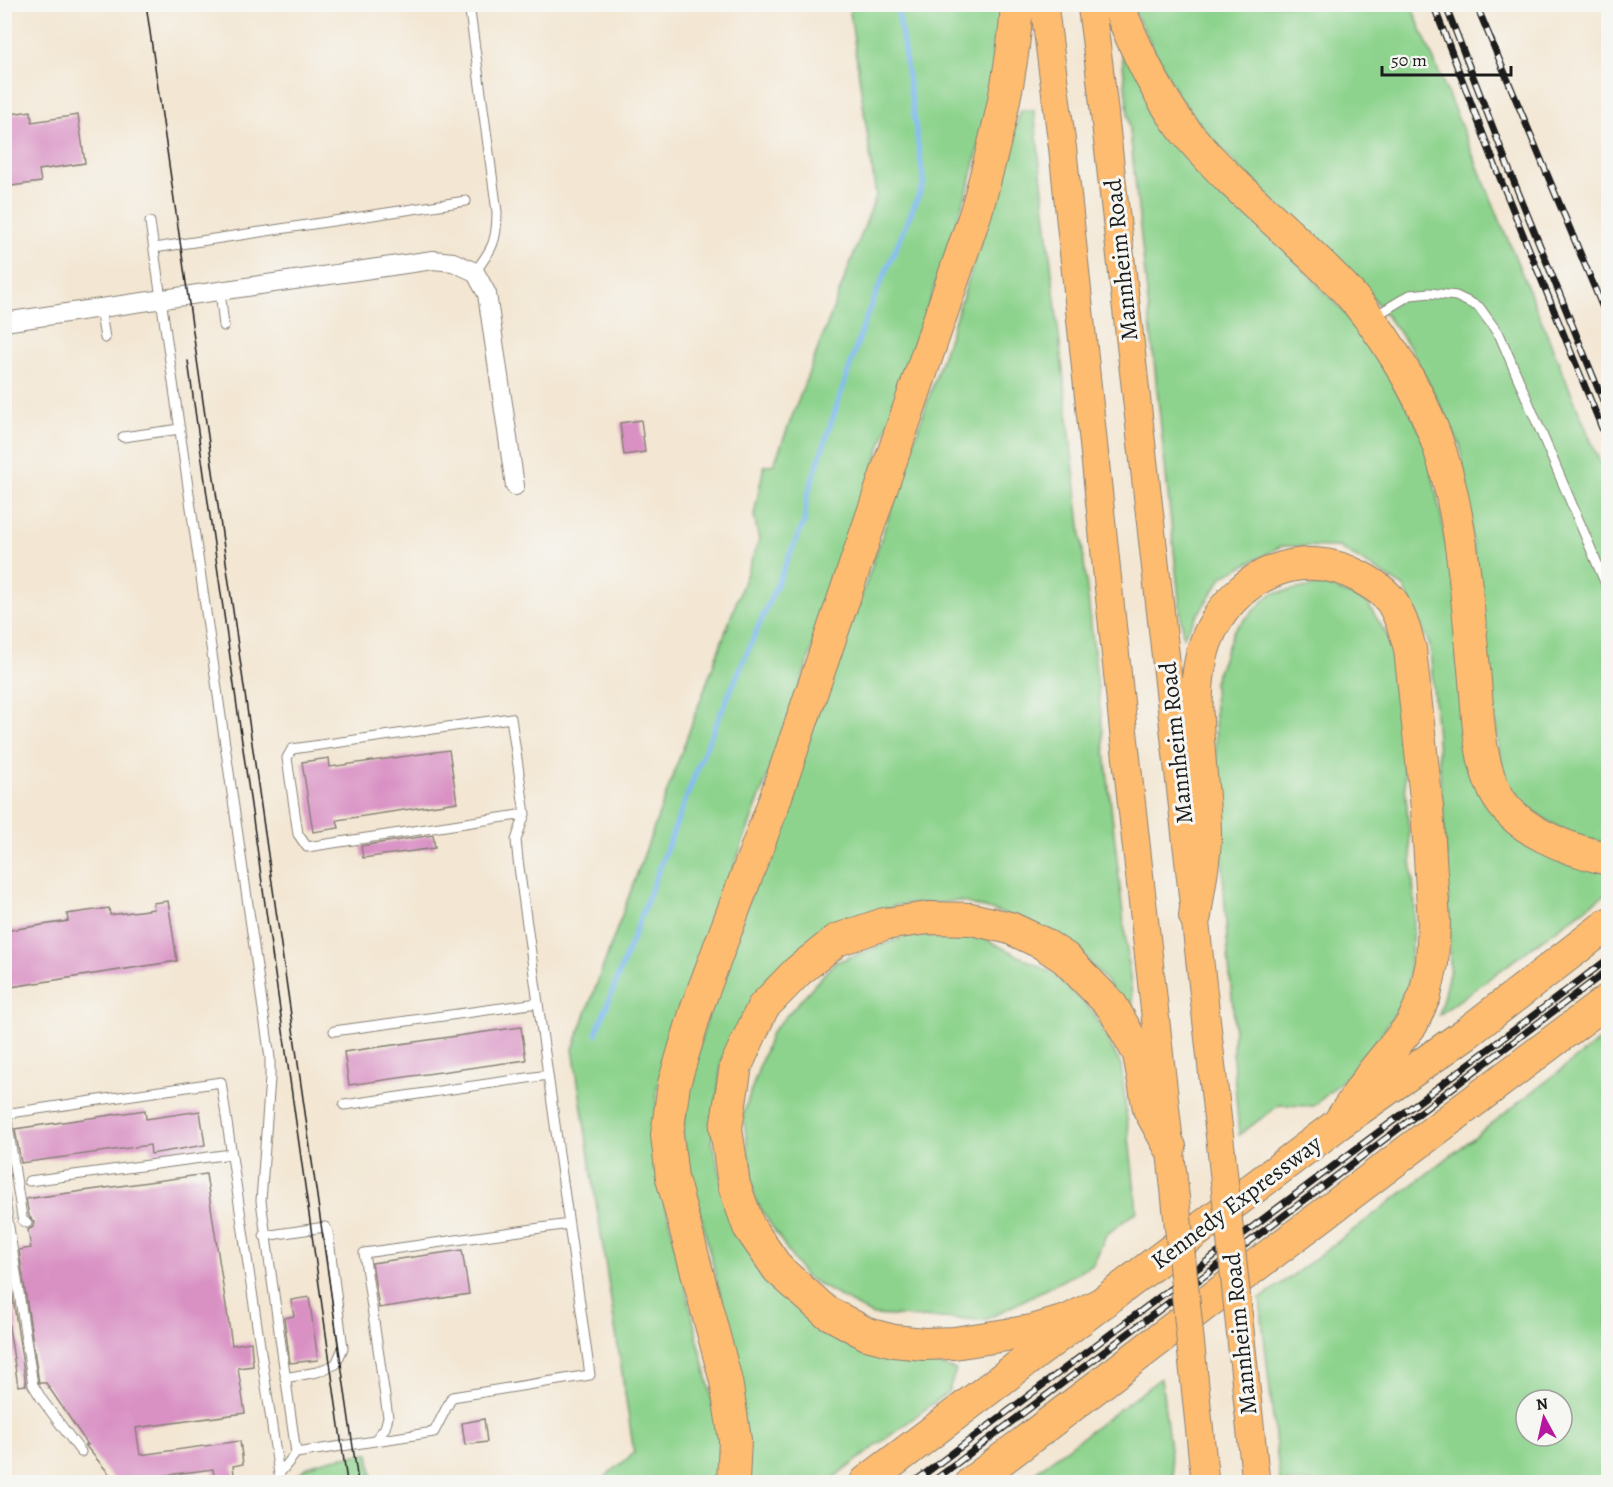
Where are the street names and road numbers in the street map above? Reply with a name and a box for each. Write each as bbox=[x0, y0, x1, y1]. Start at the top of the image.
street label: Mannheim Road bbox=[1097, 177, 1145, 343]
street label: Mannheim Road bbox=[1152, 660, 1200, 826]
street label: Kennedy Expressway bbox=[1144, 1127, 1328, 1277]
street label: Mannheim Road bbox=[1216, 1251, 1264, 1417]

